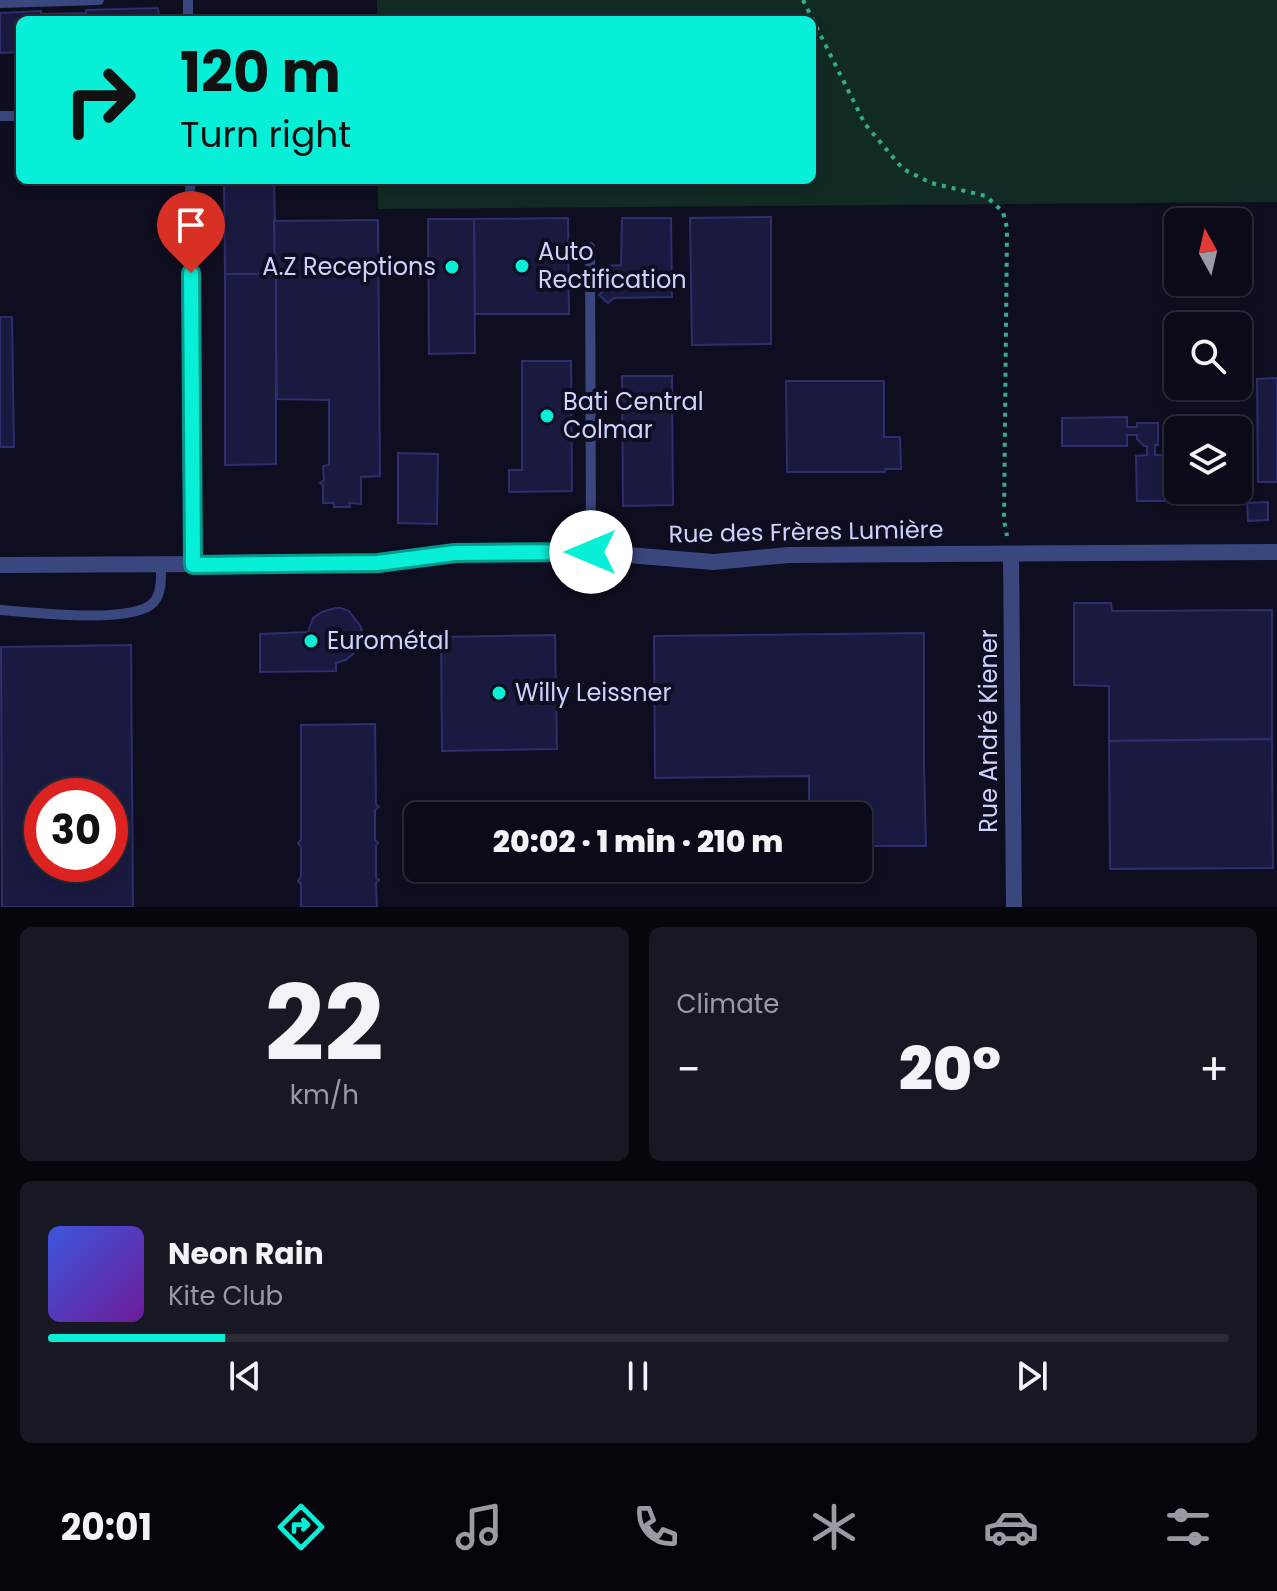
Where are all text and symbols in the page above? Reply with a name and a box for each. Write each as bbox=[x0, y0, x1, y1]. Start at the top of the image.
text: 120 m bbox=[180, 33, 341, 112]
icon: right bbox=[48, 48, 152, 152]
text: Turn right bbox=[180, 109, 351, 160]
pin bbox=[157, 191, 225, 273]
icon: arrive bbox=[169, 203, 213, 247]
north arrow bbox=[1164, 208, 1252, 296]
map controls bbox=[1164, 208, 1252, 504]
place label: Auto Rectification bbox=[538, 235, 687, 296]
place label: A.Z Receptions bbox=[262, 250, 436, 283]
marker: Auto Rectification bbox=[513, 257, 531, 275]
marker: A.Z Receptions bbox=[443, 258, 461, 276]
button: search bbox=[1164, 312, 1252, 400]
place label: Bati Central Colmar bbox=[563, 385, 704, 446]
marker: Bati Central Colmar bbox=[538, 407, 556, 425]
button: layers bbox=[1164, 416, 1252, 504]
position arrow bbox=[549, 510, 633, 594]
street label: Rue des Frères Lumière bbox=[668, 513, 944, 550]
place label: Eurométal bbox=[327, 624, 449, 657]
street label: Rue André Kiener bbox=[972, 629, 1005, 833]
marker: Eurométal bbox=[302, 632, 320, 650]
place label: Willy Leissner bbox=[515, 676, 672, 709]
marker: Willy Leissner bbox=[490, 684, 508, 702]
speed limit sign: 30 bbox=[24, 778, 128, 882]
text: 20:02 · 1 min · 210 m bbox=[493, 820, 783, 863]
text: 22 bbox=[265, 951, 384, 1096]
text: Climate bbox=[677, 986, 779, 1022]
text: 20° bbox=[899, 1027, 1001, 1111]
text: − bbox=[677, 1039, 701, 1100]
text: + bbox=[1199, 1039, 1229, 1100]
text: km/h bbox=[290, 1077, 359, 1113]
text: Neon Rain bbox=[168, 1232, 324, 1275]
text: Kite Club bbox=[168, 1278, 283, 1314]
icon: previous bbox=[223, 1354, 267, 1398]
icon: pause bbox=[616, 1354, 660, 1398]
icon: next bbox=[1010, 1354, 1054, 1398]
icon: directions bbox=[273, 1499, 329, 1555]
icon: music bbox=[451, 1499, 507, 1555]
icon: phone bbox=[628, 1499, 684, 1555]
icon: climate bbox=[806, 1499, 862, 1555]
icon: car bbox=[983, 1499, 1039, 1555]
icon: filters bbox=[1160, 1499, 1216, 1555]
text: 20:01 bbox=[61, 1502, 152, 1553]

